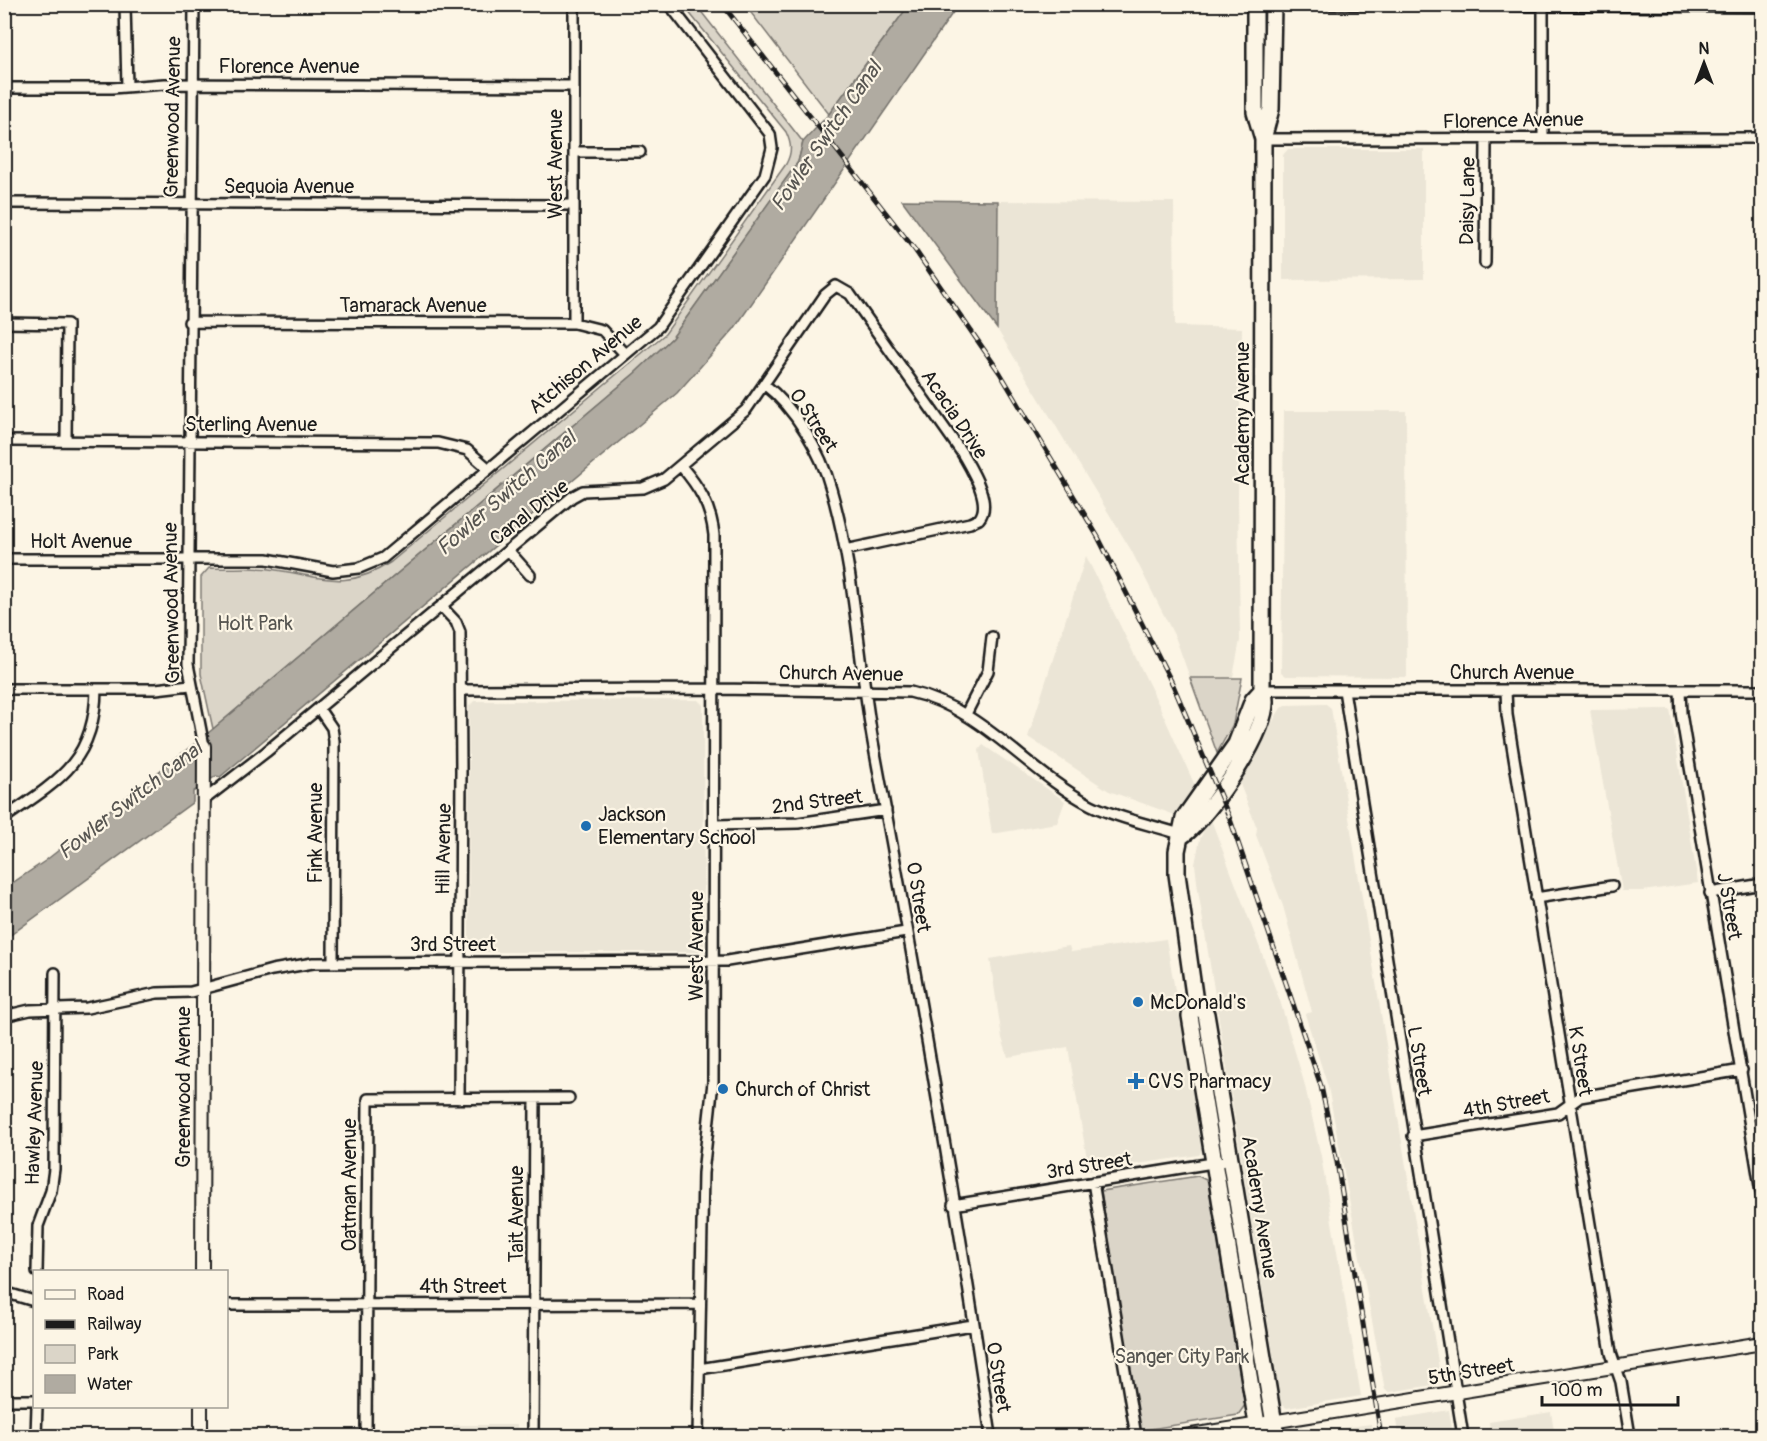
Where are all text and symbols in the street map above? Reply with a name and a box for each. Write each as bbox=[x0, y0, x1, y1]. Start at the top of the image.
north arrow bbox=[1674, 33, 1734, 93]
street label: Greenwood Avenue bbox=[159, 36, 186, 198]
text: N bbox=[1699, 39, 1710, 59]
street label: Florence Avenue bbox=[219, 54, 360, 79]
water label: Fowler Switch Canal bbox=[765, 55, 889, 216]
street label: Florence Avenue bbox=[1442, 107, 1584, 134]
street label: West Avenue bbox=[543, 109, 568, 219]
street label: Daisy Lane bbox=[1454, 156, 1481, 245]
street label: Sequoia Avenue bbox=[224, 174, 354, 199]
street label: Tamarack Avenue bbox=[339, 293, 487, 318]
street label: Atchison Avenue bbox=[523, 309, 647, 419]
street label: Academy Avenue bbox=[1230, 342, 1255, 486]
street label: Acacia Drive bbox=[916, 365, 994, 464]
street label: O Street bbox=[784, 384, 844, 458]
street label: Sterling Avenue bbox=[185, 412, 317, 437]
water label: Fowler Switch Canal bbox=[431, 424, 583, 562]
street label: Canal Drive bbox=[485, 474, 574, 551]
street label: Greenwood Avenue bbox=[158, 522, 185, 684]
street label: Holt Avenue bbox=[30, 529, 132, 554]
park label: Holt Park bbox=[217, 611, 293, 636]
street label: Church Avenue bbox=[779, 660, 903, 687]
street label: Church Avenue bbox=[1450, 660, 1574, 685]
water label: Fowler Switch Canal bbox=[52, 734, 210, 865]
street label: Fink Avenue bbox=[303, 782, 328, 883]
street label: 2nd Street bbox=[770, 783, 865, 819]
place label: Jackson Elementary School bbox=[598, 802, 756, 850]
street label: Hill Avenue bbox=[430, 803, 457, 895]
marker: Jackson Elementary School bbox=[579, 819, 593, 833]
street label: O Street bbox=[901, 860, 937, 935]
street label: J Street bbox=[1711, 870, 1748, 943]
street label: West Avenue bbox=[684, 891, 709, 1001]
street label: 3rd Street bbox=[410, 932, 497, 957]
place label: McDonald's bbox=[1150, 990, 1246, 1015]
marker: McDonald's bbox=[1131, 995, 1145, 1009]
street label: Greenwood Avenue bbox=[171, 1006, 196, 1168]
street label: K Street bbox=[1563, 1024, 1599, 1099]
street label: L Street bbox=[1402, 1025, 1437, 1098]
street label: Hawley Avenue bbox=[20, 1060, 49, 1186]
place label: CVS Pharmacy bbox=[1148, 1069, 1271, 1094]
marker: CVS Pharmacy bbox=[1129, 1074, 1143, 1088]
place label: Church of Christ bbox=[735, 1077, 871, 1102]
marker: Church of Christ bbox=[716, 1082, 730, 1096]
street label: 4th Street bbox=[1461, 1083, 1552, 1123]
street label: Oatman Avenue bbox=[337, 1118, 362, 1252]
street label: Academy Avenue bbox=[1236, 1134, 1283, 1280]
street label: 3rd Street bbox=[1045, 1146, 1135, 1185]
street label: Tait Avenue bbox=[504, 1166, 529, 1262]
legend bbox=[33, 1270, 228, 1408]
street label: 4th Street bbox=[419, 1274, 508, 1299]
text: Road bbox=[87, 1283, 124, 1306]
text: Railway bbox=[87, 1313, 142, 1336]
street label: O Street bbox=[981, 1340, 1017, 1415]
text: Park bbox=[87, 1343, 119, 1366]
park label: Sanger City Park bbox=[1115, 1344, 1250, 1369]
street label: 5th Street bbox=[1426, 1352, 1517, 1391]
scale bar bbox=[1542, 1369, 1678, 1407]
text: Water bbox=[87, 1373, 133, 1396]
text: 100 m bbox=[1551, 1379, 1603, 1402]

